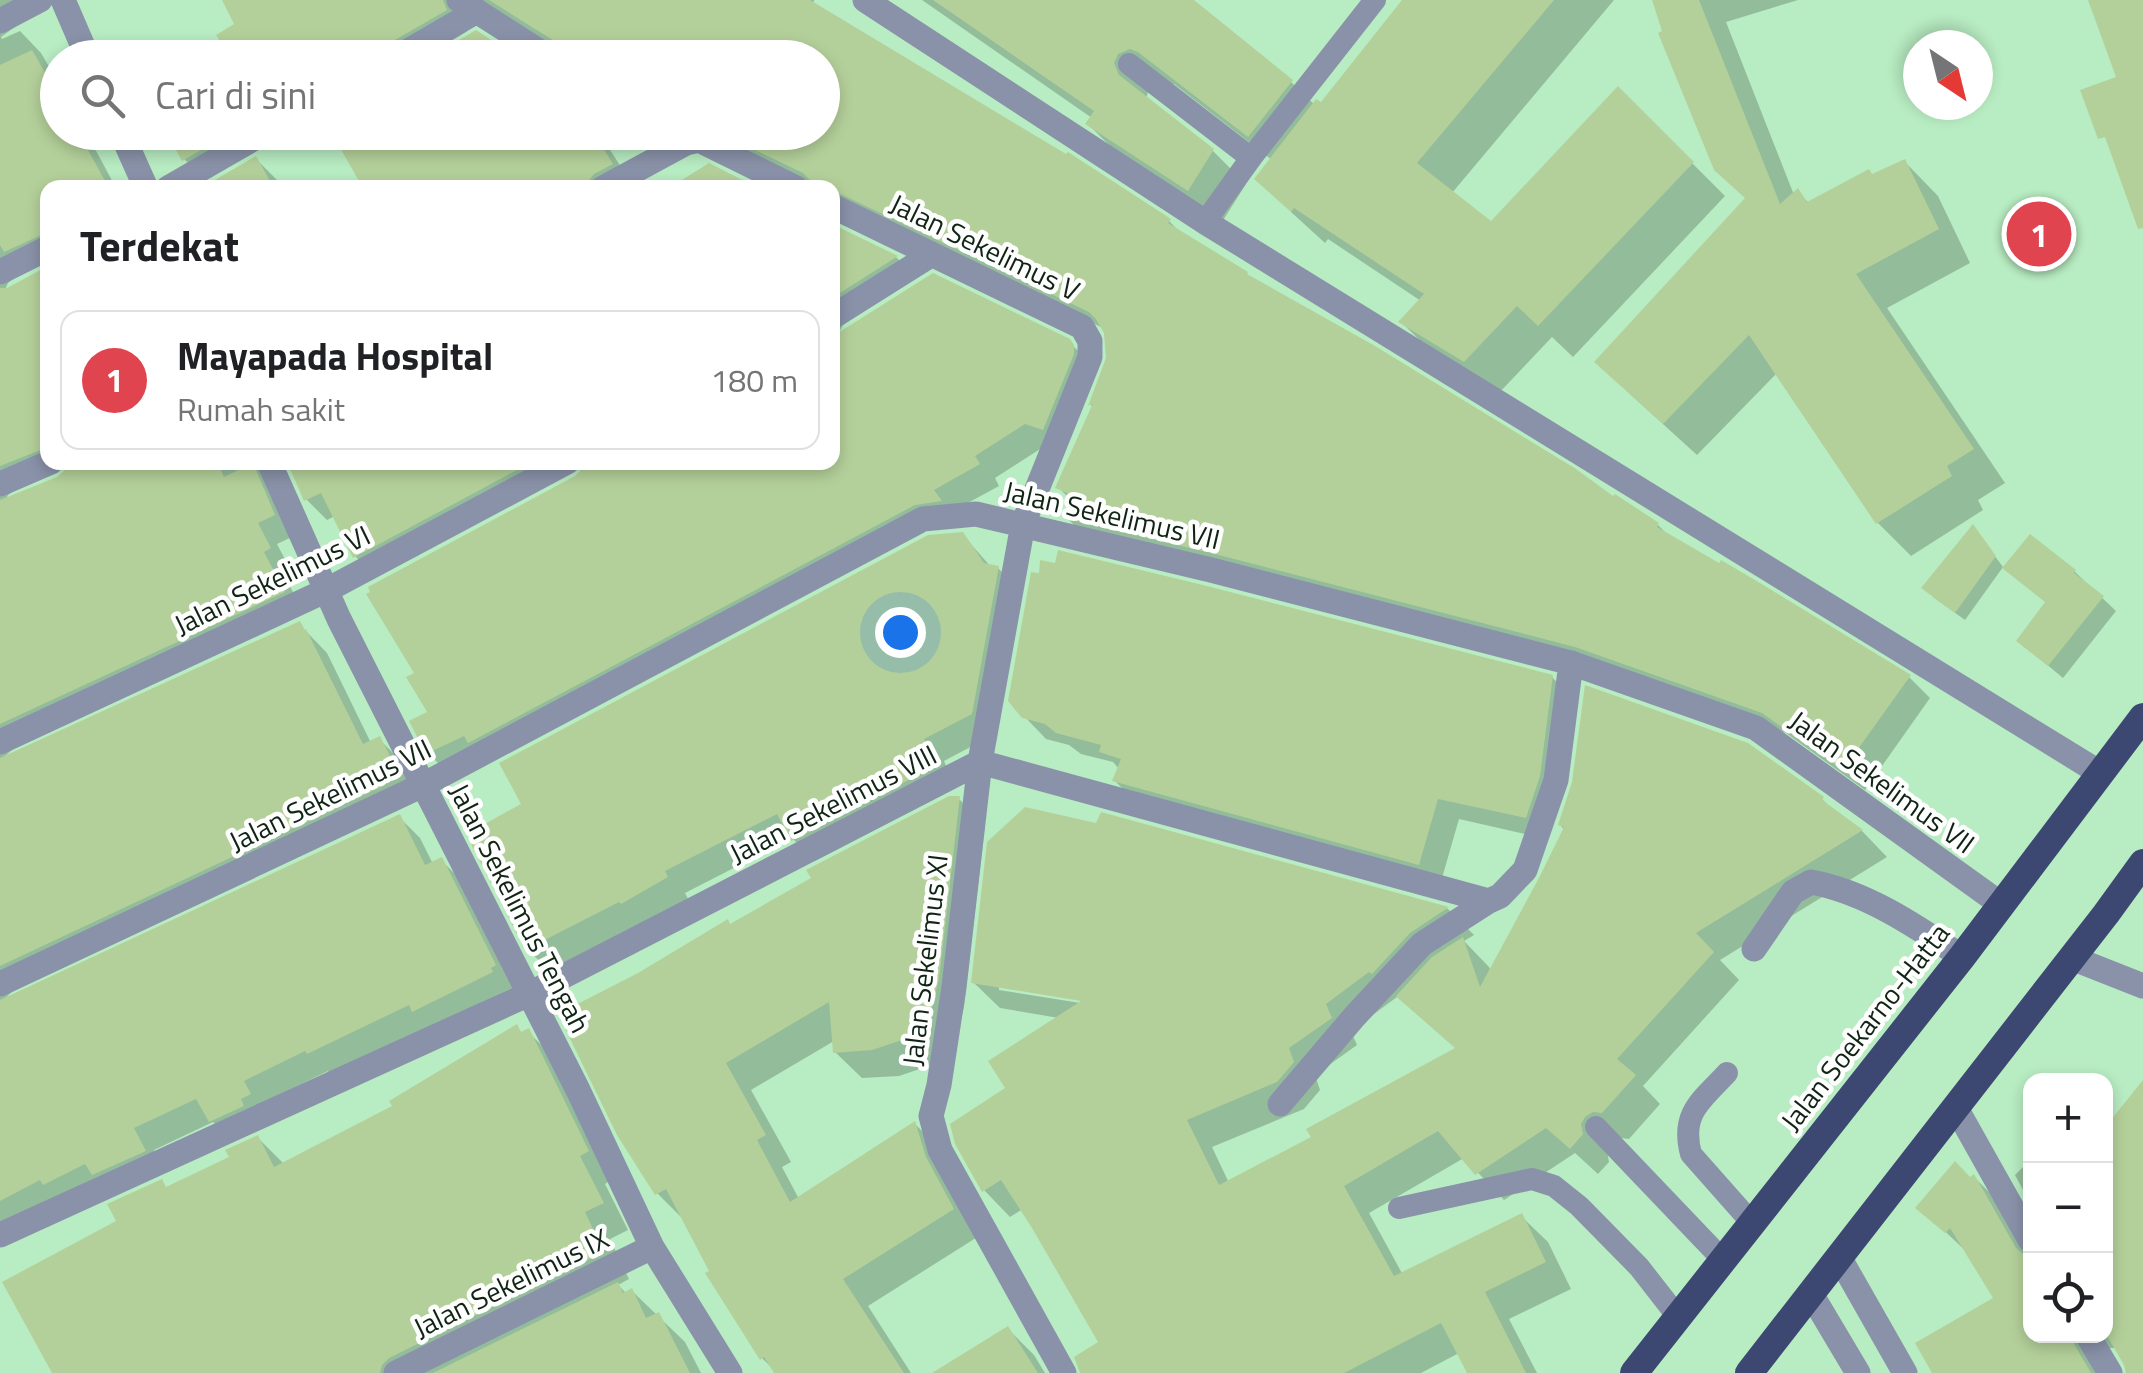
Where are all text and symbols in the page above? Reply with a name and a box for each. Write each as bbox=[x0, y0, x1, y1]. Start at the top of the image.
north arrow bbox=[1903, 30, 1993, 120]
search box bbox=[40, 40, 840, 150]
text: Cari di sini bbox=[155, 66, 316, 124]
icon: search bbox=[75, 68, 130, 123]
street label: Jalan Sekelimus V bbox=[883, 182, 1088, 311]
pin: 1 bbox=[2006, 196, 2072, 272]
text: Terdekat bbox=[80, 213, 239, 277]
text: Mayapada Hospital bbox=[177, 327, 493, 385]
text: 1 bbox=[106, 356, 123, 404]
text: 180 m bbox=[710, 356, 798, 404]
text: Rumah sakit bbox=[177, 385, 345, 433]
street label: Jalan Sekelimus VII bbox=[1000, 469, 1224, 560]
street label: Jalan Sekelimus VI bbox=[166, 513, 377, 646]
your location bbox=[875, 607, 926, 658]
street label: Jalan Sekelimus VII bbox=[1780, 699, 1984, 864]
street label: Jalan Sekelimus VII bbox=[221, 727, 438, 862]
street label: Jalan Sekelimus VIII bbox=[722, 733, 944, 874]
street label: Jalan Sekelimus Tengah bbox=[439, 775, 602, 1040]
street label: Jalan Sekelimus XI bbox=[890, 852, 959, 1068]
street label: Jalan Soekarno-Hatta bbox=[1770, 914, 1960, 1140]
map controls bbox=[2023, 1073, 2113, 1343]
button: + bbox=[2023, 1073, 2113, 1163]
button: − bbox=[2023, 1163, 2113, 1253]
street label: Jalan Sekelimus IX bbox=[406, 1216, 616, 1349]
button: locate bbox=[2023, 1253, 2113, 1343]

